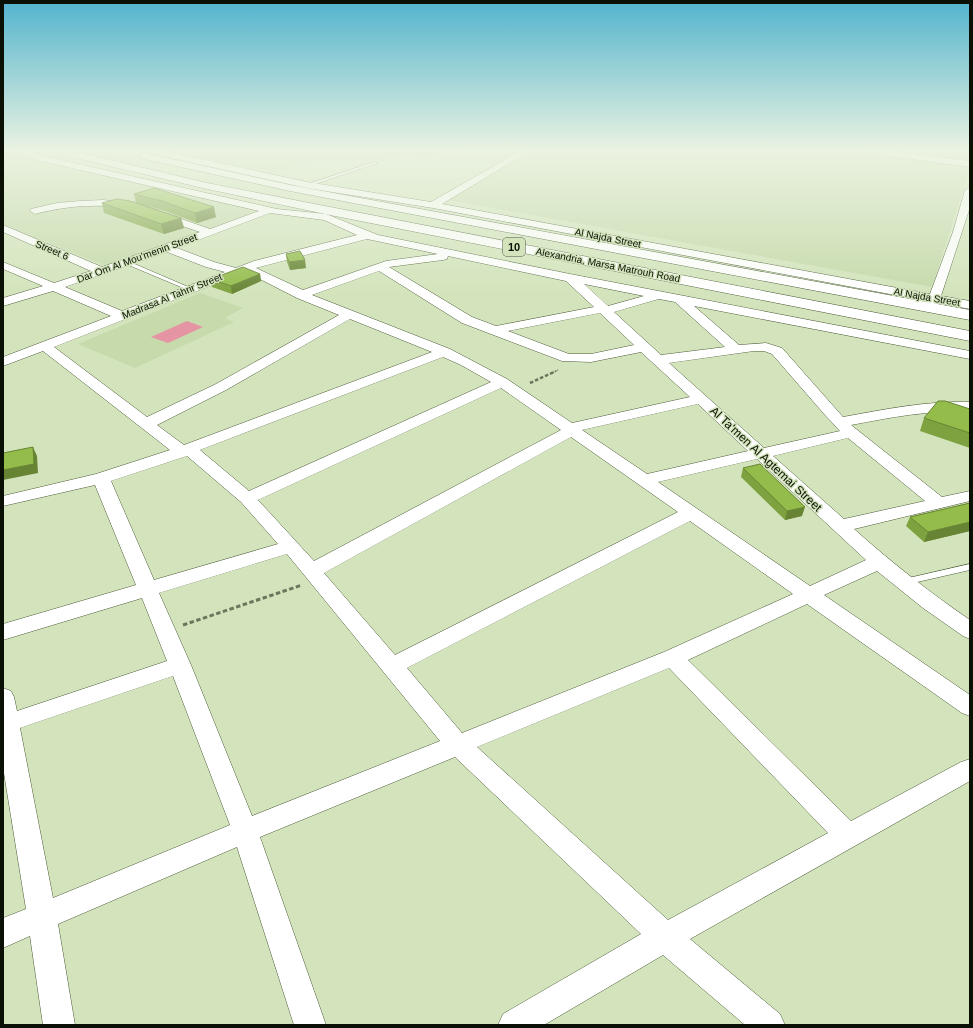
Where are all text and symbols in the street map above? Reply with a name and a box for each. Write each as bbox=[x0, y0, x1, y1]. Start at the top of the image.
street label: Al Najda Street bbox=[574, 226, 642, 250]
street label: Dar Om Al Mou'menin Street bbox=[75, 231, 199, 285]
street label: Street 6 bbox=[34, 238, 71, 262]
road number: 10 bbox=[503, 238, 525, 256]
street label: Alexandria, Marsa Matrouh Road bbox=[535, 246, 681, 284]
street label: Madrasa Al Tahrir Street bbox=[120, 271, 224, 321]
street label: Al Najda Street bbox=[893, 286, 961, 308]
street label: Al Ta'men Al Agtemai Street bbox=[707, 404, 825, 515]

